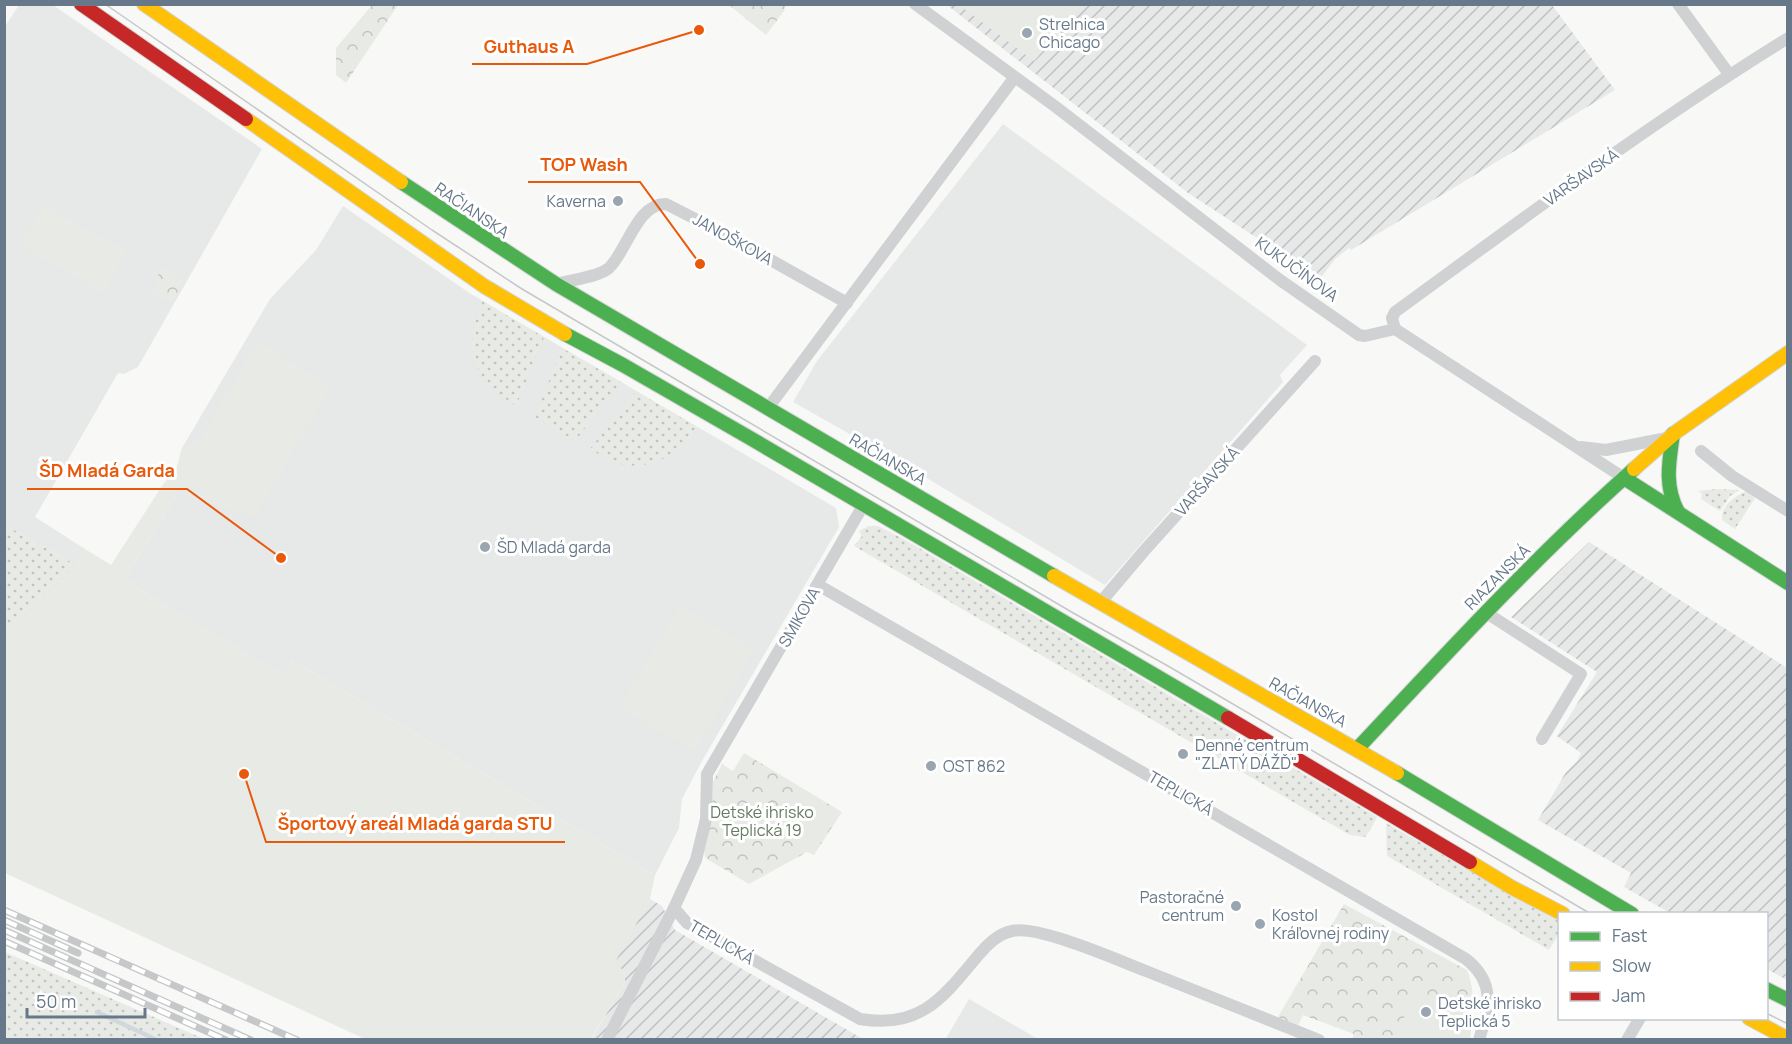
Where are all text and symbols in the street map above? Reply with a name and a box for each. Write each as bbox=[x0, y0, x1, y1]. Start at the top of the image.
place label: Strelnica Chicago bbox=[1039, 13, 1105, 53]
marker: Strelnica Chicago bbox=[1020, 26, 1034, 40]
callout: Guthaus A bbox=[472, 28, 587, 64]
text: Guthaus A bbox=[484, 34, 574, 58]
street label: VARŠAVSKÁ bbox=[1539, 143, 1623, 211]
callout: TOP Wash bbox=[528, 146, 640, 182]
text: TOP Wash bbox=[540, 152, 628, 176]
street label: RAČIANSKA bbox=[430, 177, 514, 243]
place label: Kaverna bbox=[547, 190, 606, 212]
marker: Kaverna bbox=[611, 194, 625, 208]
street label: JANOŠKOVA bbox=[689, 208, 777, 270]
street label: KUKUČÍNOVA bbox=[1251, 231, 1343, 307]
street label: RAČIANSKA bbox=[845, 428, 931, 490]
street label: VARŠAVSKÁ bbox=[1170, 442, 1244, 520]
callout: ŠD Mladá Garda bbox=[27, 453, 187, 489]
text: ŠD Mladá Garda bbox=[39, 458, 175, 482]
place label: ŠD Mladá garda bbox=[497, 536, 611, 558]
street label: RIAZANSKÁ bbox=[1459, 539, 1535, 615]
marker: ŠD Mladá garda bbox=[478, 540, 492, 554]
street label: SMIKOVA bbox=[773, 583, 825, 651]
street label: RAČIANSKA bbox=[1265, 672, 1351, 732]
place label: Denné centrum "ZLATÝ DÁŽĎ" bbox=[1195, 734, 1309, 774]
marker: Denné centrum "ZLATÝ DÁŽĎ" bbox=[1176, 747, 1190, 761]
place label: OST 862 bbox=[943, 755, 1005, 777]
marker: OST 862 bbox=[924, 759, 938, 773]
street label: TEPLICKÁ bbox=[1145, 766, 1217, 820]
park label: Detské ihrisko Teplická 19 bbox=[710, 801, 814, 841]
callout: Športový areál Mladá garda STU bbox=[266, 806, 565, 842]
text: Športový areál Mladá garda STU bbox=[278, 811, 553, 835]
place label: Pastoračné centrum bbox=[1140, 886, 1224, 926]
marker: Pastoračné centrum bbox=[1229, 899, 1243, 913]
place label: Kostol Kráľovnej rodiny bbox=[1272, 904, 1390, 944]
legend bbox=[1558, 912, 1768, 1020]
street label: TEPLICKÁ bbox=[686, 915, 758, 969]
marker: Kostol Kráľovnej rodiny bbox=[1253, 917, 1267, 931]
text: Fast bbox=[1612, 923, 1647, 947]
text: Slow bbox=[1612, 953, 1652, 977]
scale bar bbox=[27, 981, 146, 1019]
text: Jam bbox=[1612, 983, 1646, 1007]
text: 50 m bbox=[36, 989, 76, 1013]
place label: Detské ihrisko Teplická 5 bbox=[1438, 992, 1541, 1032]
marker: Detské ihrisko Teplická 5 bbox=[1419, 1005, 1433, 1019]

